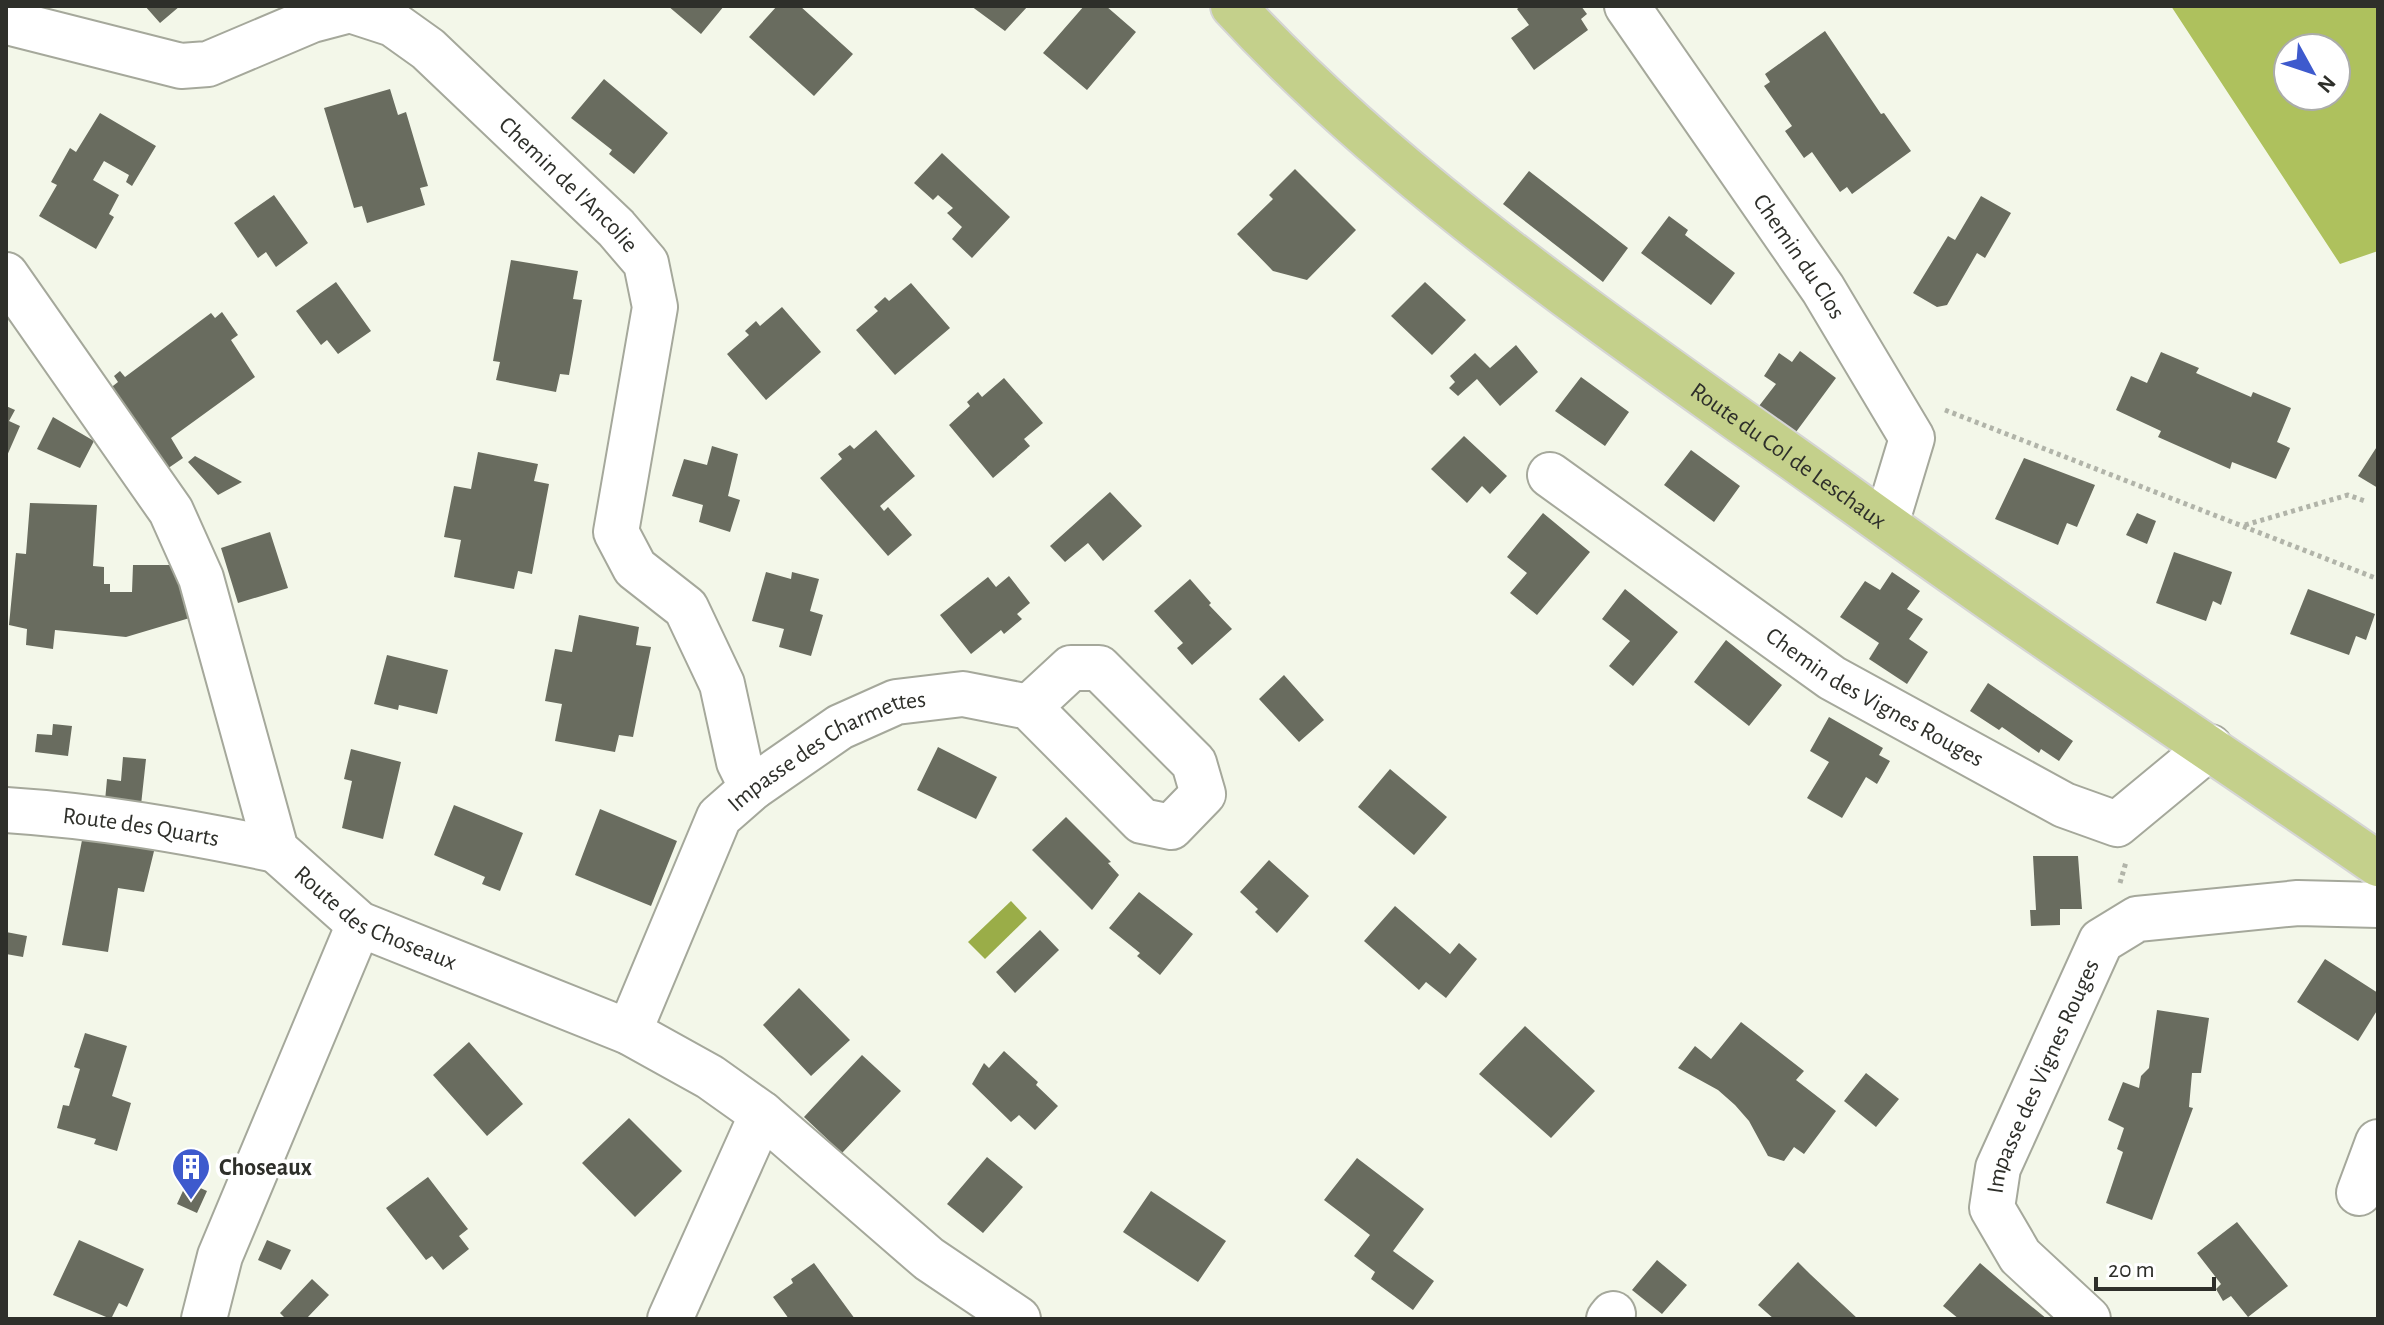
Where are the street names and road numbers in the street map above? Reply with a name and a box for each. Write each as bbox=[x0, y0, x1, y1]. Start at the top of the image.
street label: Chemin de l'Ancolie bbox=[494, 112, 642, 257]
street label: Chemin du Clos bbox=[1748, 190, 1849, 323]
street label: Route du Col de Leschaux bbox=[1686, 379, 1891, 534]
street label: Chemin des Vignes Rouges bbox=[1761, 623, 1987, 772]
street label: Impasse des Charmettes bbox=[723, 688, 927, 817]
street label: Route des Quarts bbox=[61, 804, 221, 851]
street label: Route des Choseaux bbox=[289, 861, 460, 975]
street label: Impasse des Vignes Rouges bbox=[1983, 956, 2104, 1195]

